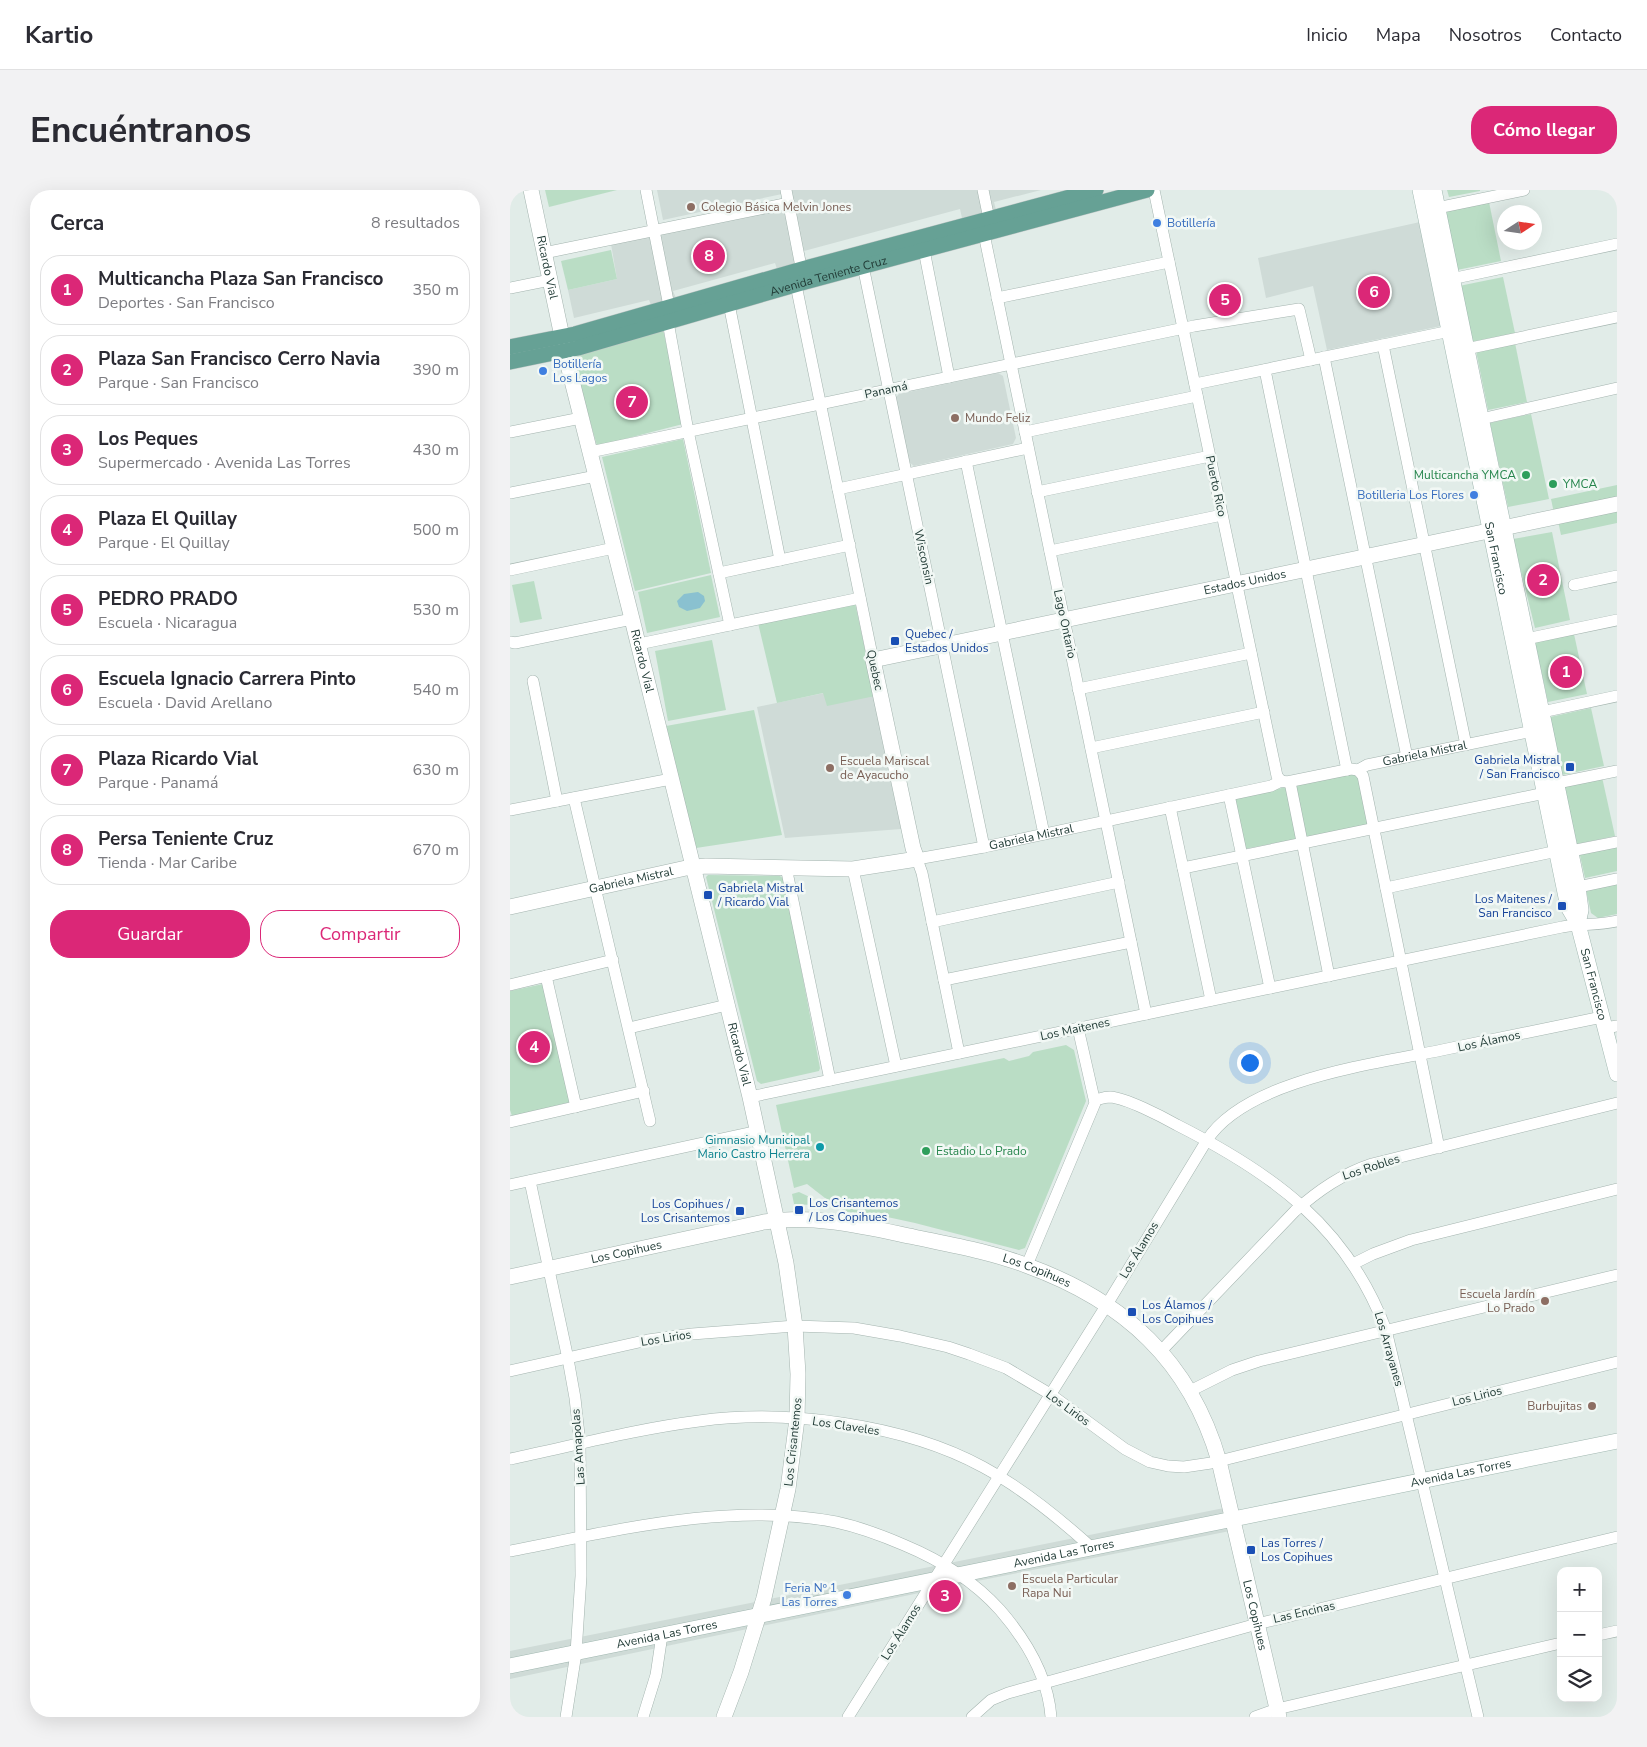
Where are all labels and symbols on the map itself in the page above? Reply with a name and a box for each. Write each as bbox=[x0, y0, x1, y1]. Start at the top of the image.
place label: Colegio Básica Melvin Jones bbox=[701, 199, 851, 215]
marker: Colegio Básica Melvin Jones bbox=[685, 201, 697, 213]
north arrow bbox=[1497, 205, 1542, 250]
place label: Botillería bbox=[1167, 215, 1216, 231]
marker: Botillería bbox=[1151, 217, 1163, 229]
street label: Ricardo Vial bbox=[533, 234, 562, 301]
pin: 8 bbox=[693, 237, 725, 275]
street label: Avenida Teniente Cruz bbox=[768, 252, 889, 300]
pin: 6 bbox=[1358, 273, 1390, 311]
pin: 5 bbox=[1209, 281, 1241, 319]
place label: Botillería Los Lagos bbox=[553, 356, 608, 386]
marker: Botillería Los Lagos bbox=[537, 365, 549, 377]
street label: Panamá bbox=[863, 378, 909, 402]
pin: 7 bbox=[616, 383, 648, 421]
place label: Mundo Feliz bbox=[965, 410, 1031, 426]
marker: Mundo Feliz bbox=[949, 412, 961, 424]
street label: Puerto Rico bbox=[1202, 454, 1230, 518]
place label: Multicancha YMCA bbox=[1414, 467, 1516, 483]
marker: Multicancha YMCA bbox=[1520, 469, 1532, 481]
place label: YMCA bbox=[1562, 476, 1597, 492]
marker: YMCA bbox=[1547, 478, 1559, 490]
place label: Botilleria Los Flores bbox=[1357, 487, 1464, 503]
marker: Botilleria Los Flores bbox=[1468, 489, 1480, 501]
street label: San Francisco bbox=[1481, 520, 1511, 596]
street label: Wisconsin bbox=[910, 528, 938, 586]
pin: 2 bbox=[1527, 561, 1559, 599]
street label: Estados Unidos bbox=[1202, 566, 1288, 598]
street label: Lago Ontario bbox=[1050, 588, 1080, 660]
place label: Quebec / Estados Unidos bbox=[905, 626, 989, 656]
street label: Ricardo Vial bbox=[627, 628, 658, 695]
marker: Quebec / Estados Unidos bbox=[889, 635, 901, 647]
street label: Quebec bbox=[863, 648, 887, 692]
pin: 1 bbox=[1550, 653, 1582, 691]
street label: Gabriela Mistral bbox=[1381, 737, 1469, 770]
place label: Gabriela Mistral / San Francisco bbox=[1474, 752, 1560, 782]
place label: Escuela Mariscal de Ayacucho bbox=[840, 753, 930, 783]
marker: Gabriela Mistral / San Francisco bbox=[1564, 761, 1576, 773]
marker: Escuela Mariscal de Ayacucho bbox=[824, 762, 836, 774]
street label: Gabriela Mistral bbox=[988, 820, 1075, 854]
street label: Gabriela Mistral bbox=[587, 863, 675, 897]
place label: Gabriela Mistral / Ricardo Vial bbox=[717, 880, 804, 910]
marker: Gabriela Mistral / Ricardo Vial bbox=[702, 889, 714, 901]
place label: Los Maitenes / San Francisco bbox=[1475, 891, 1553, 921]
marker: Los Maitenes / San Francisco bbox=[1556, 900, 1568, 912]
street label: San Francisco bbox=[1577, 946, 1611, 1022]
street label: Los Maitenes bbox=[1039, 1014, 1112, 1044]
street label: Ricardo Vial bbox=[724, 1021, 755, 1088]
street label: Los Álamos bbox=[1456, 1027, 1522, 1055]
pin: 4 bbox=[518, 1028, 550, 1066]
your location bbox=[1237, 1050, 1263, 1076]
place label: Gimnasio Municipal Mario Castro Herrera bbox=[697, 1132, 810, 1162]
marker: Gimnasio Municipal Mario Castro Herrera bbox=[814, 1141, 826, 1153]
place label: Estadio Lo Prado bbox=[936, 1143, 1027, 1159]
marker: Estadio Lo Prado bbox=[920, 1145, 932, 1157]
street label: Los Robles bbox=[1340, 1150, 1402, 1184]
place label: Los Crisantemos / Los Copihues bbox=[808, 1195, 899, 1225]
place label: Los Copihues / Los Crisantemos bbox=[641, 1196, 731, 1226]
marker: Los Crisantemos / Los Copihues bbox=[793, 1204, 805, 1216]
marker: Los Copihues / Los Crisantemos bbox=[734, 1205, 746, 1217]
street label: Los Álamos bbox=[1116, 1219, 1162, 1281]
street label: Los Copihues bbox=[589, 1236, 663, 1267]
street label: Los Copihues bbox=[1001, 1250, 1074, 1291]
place label: Escuela Jardín Lo Prado bbox=[1460, 1286, 1535, 1316]
marker: Escuela Jardín Lo Prado bbox=[1539, 1295, 1551, 1307]
place label: Los Álamos / Los Copihues bbox=[1142, 1297, 1214, 1327]
marker: Los Álamos / Los Copihues bbox=[1126, 1306, 1138, 1318]
street label: Los Arrayanes bbox=[1371, 1310, 1407, 1388]
street label: Los Lirios bbox=[640, 1326, 693, 1350]
street label: Los Lirios bbox=[1450, 1382, 1504, 1410]
street label: Los Lirios bbox=[1043, 1387, 1093, 1430]
street label: Los Crisantemos bbox=[780, 1397, 806, 1487]
place label: Burbujitas bbox=[1527, 1398, 1582, 1414]
marker: Burbujitas bbox=[1586, 1400, 1598, 1412]
street label: Las Amapolas bbox=[567, 1408, 589, 1486]
street label: Los Claveles bbox=[811, 1413, 881, 1439]
street label: Avenida Las Torres bbox=[1409, 1455, 1513, 1491]
street label: Avenida Las Torres bbox=[1012, 1535, 1116, 1572]
place label: Las Torres / Los Copihues bbox=[1261, 1535, 1333, 1565]
marker: Las Torres / Los Copihues bbox=[1245, 1544, 1257, 1556]
place label: Escuela Particular Rapa Nui bbox=[1022, 1571, 1119, 1601]
pin: 3 bbox=[929, 1577, 961, 1615]
street label: Los Copihues bbox=[1239, 1578, 1271, 1652]
place label: Feria Nº 1 Las Torres bbox=[782, 1580, 837, 1610]
marker: Escuela Particular Rapa Nui bbox=[1006, 1580, 1018, 1592]
marker: Feria Nº 1 Las Torres bbox=[841, 1589, 853, 1601]
street label: Las Encinas bbox=[1272, 1597, 1337, 1627]
street label: Los Álamos bbox=[877, 1601, 925, 1663]
street label: Avenida Las Torres bbox=[615, 1616, 719, 1652]

